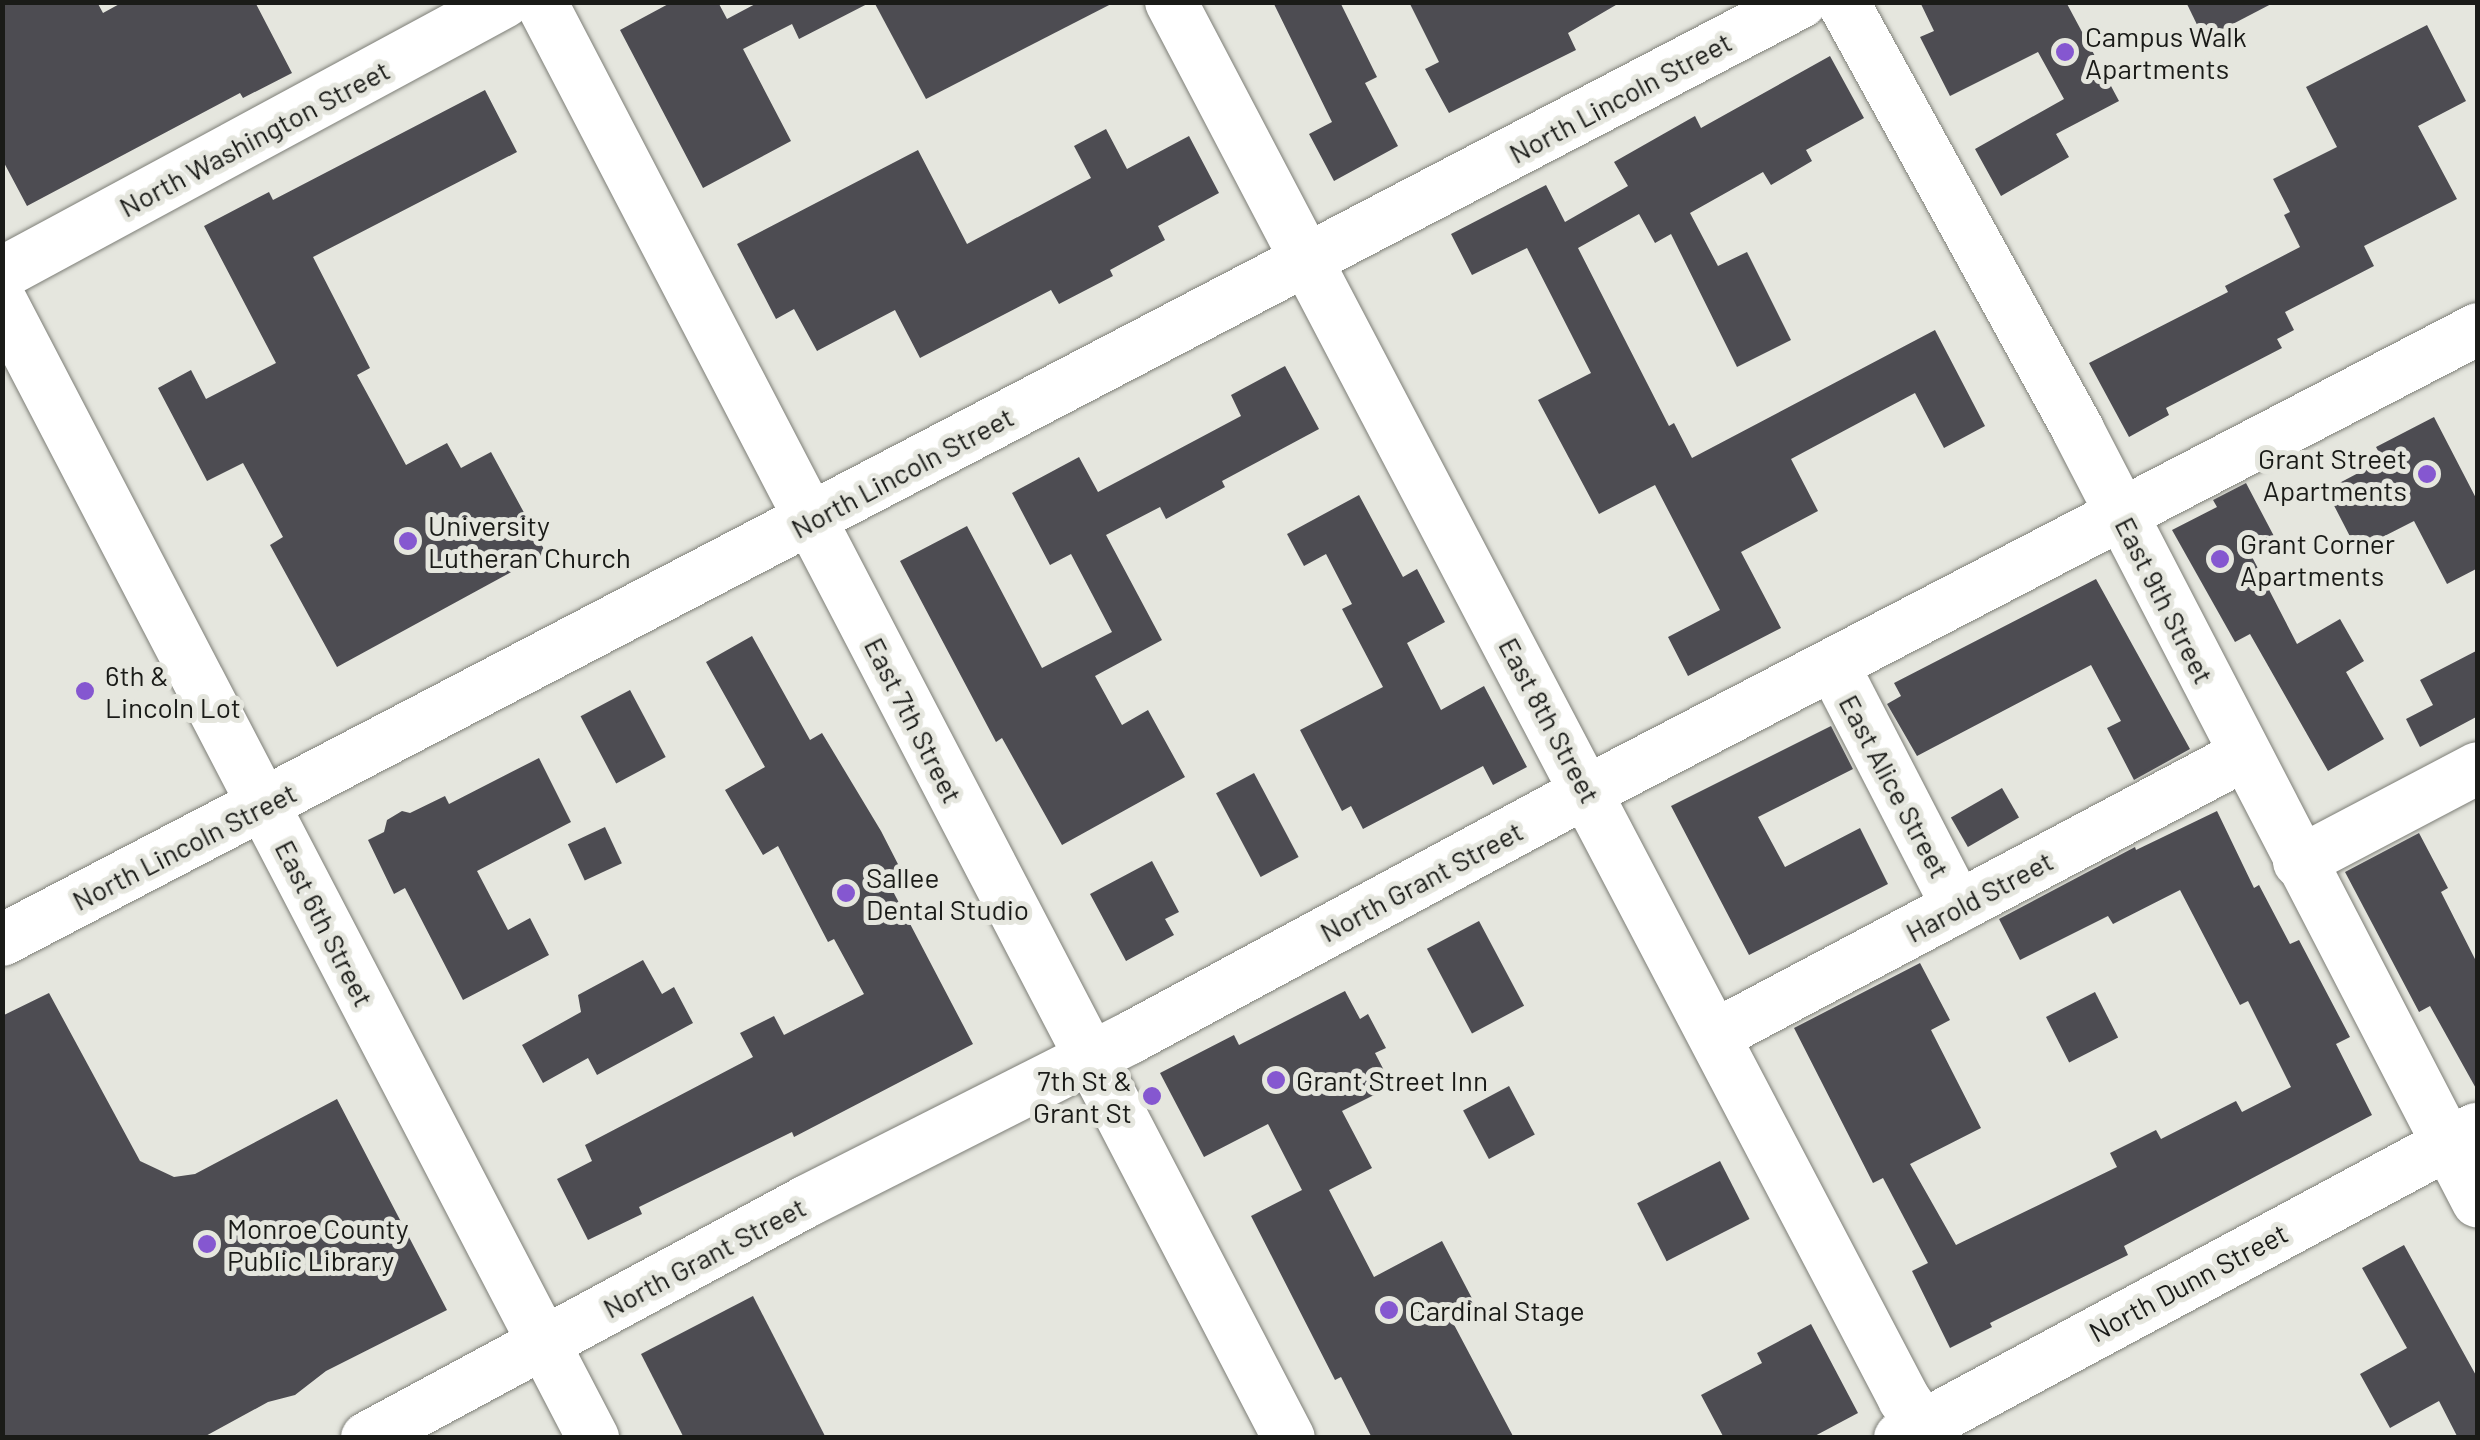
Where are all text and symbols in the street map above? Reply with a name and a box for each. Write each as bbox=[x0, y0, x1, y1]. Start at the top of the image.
place label: Campus Walk Apartments bbox=[2085, 19, 2247, 85]
street label: North Lincoln Street bbox=[1503, 24, 1737, 170]
marker: Campus Walk Apartments bbox=[2054, 41, 2076, 63]
street label: North Washington Street bbox=[113, 52, 395, 224]
street label: North Lincoln Street bbox=[785, 399, 1019, 545]
place label: Grant Street Apartments bbox=[2258, 441, 2407, 507]
marker: Grant Street Apartments bbox=[2416, 463, 2438, 485]
place label: University Lutheran Church bbox=[428, 508, 631, 574]
street label: East 9th Street bbox=[2109, 511, 2221, 689]
place label: Grant Corner Apartments bbox=[2240, 526, 2395, 592]
marker: University Lutheran Church bbox=[397, 530, 419, 552]
marker: Grant Corner Apartments bbox=[2209, 548, 2231, 570]
street label: East 7th Street bbox=[858, 632, 970, 808]
street label: East 8th Street bbox=[1492, 632, 1608, 808]
place label: 6th & Lincoln Lot bbox=[105, 658, 241, 724]
marker: 6th & Lincoln Lot bbox=[74, 680, 96, 702]
street label: East Alice Street bbox=[1833, 689, 1957, 883]
street label: North Lincoln Street bbox=[66, 775, 302, 917]
street label: North Grant Street bbox=[1314, 813, 1528, 949]
street label: East 6th Street bbox=[269, 834, 381, 1012]
street label: Harold Street bbox=[1900, 843, 2058, 949]
place label: Sallee Dental Studio bbox=[866, 860, 1029, 926]
marker: Sallee Dental Studio bbox=[835, 882, 857, 904]
place label: 7th St & Grant St bbox=[1033, 1063, 1132, 1129]
place label: Grant Street Inn bbox=[1296, 1063, 1488, 1097]
marker: Grant Street Inn bbox=[1265, 1069, 1287, 1091]
marker: 7th St & Grant St bbox=[1141, 1085, 1163, 1107]
street label: North Grant Street bbox=[597, 1189, 811, 1325]
place label: Monroe County Public Library bbox=[227, 1211, 409, 1277]
street label: North Dunn Street bbox=[2083, 1216, 2293, 1348]
marker: Monroe County Public Library bbox=[196, 1233, 218, 1255]
place label: Cardinal Stage bbox=[1409, 1293, 1585, 1327]
marker: Cardinal Stage bbox=[1378, 1299, 1400, 1321]

